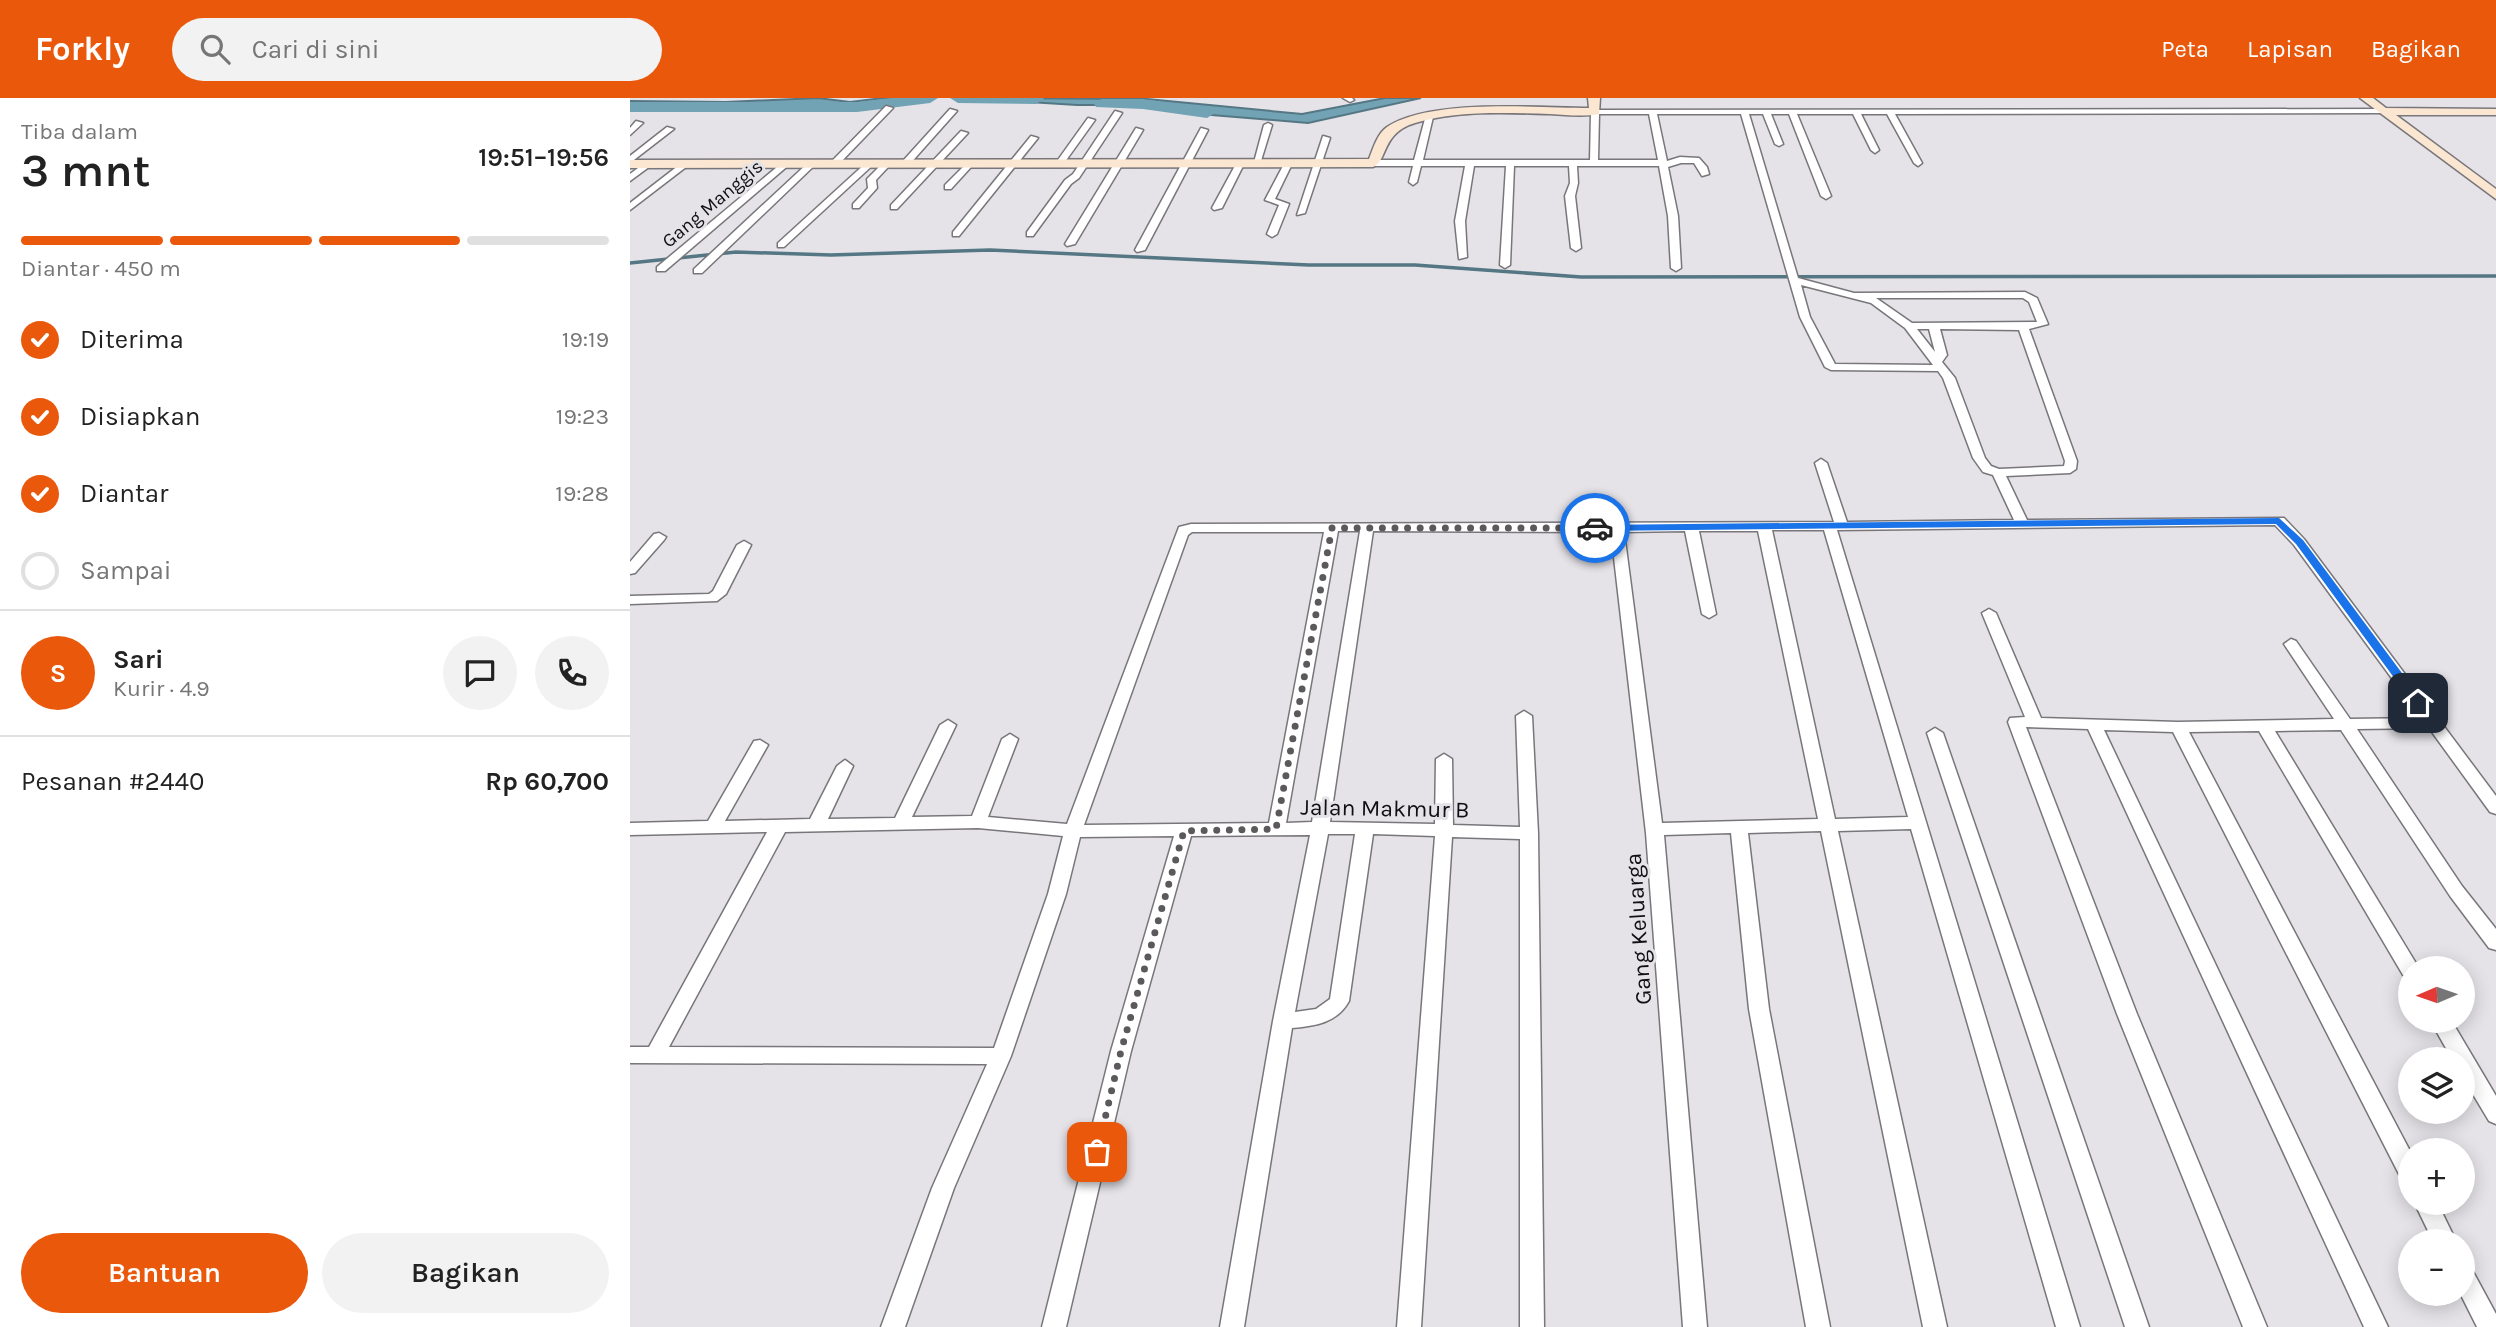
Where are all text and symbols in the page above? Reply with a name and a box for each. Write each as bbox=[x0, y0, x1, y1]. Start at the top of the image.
search box bbox=[172, 18, 662, 81]
text: Forkly bbox=[35, 30, 130, 68]
icon: search bbox=[196, 30, 234, 68]
text: Cari di sini bbox=[252, 34, 380, 65]
text: Peta bbox=[2161, 35, 2209, 63]
text: Lapisan bbox=[2247, 35, 2333, 63]
text: Bagikan bbox=[2371, 35, 2461, 63]
text: Tiba dalam bbox=[21, 118, 138, 145]
text: 19:51–19:56 bbox=[478, 142, 609, 173]
text: 3 mnt bbox=[21, 144, 150, 198]
street label: Gang Manggis bbox=[658, 155, 767, 252]
text: Diantar · 450 m bbox=[21, 255, 181, 282]
icon: check bbox=[21, 321, 59, 359]
text: Diterima bbox=[80, 324, 184, 355]
text: 19:19 bbox=[562, 326, 609, 353]
icon: check bbox=[21, 398, 59, 436]
text: Disiapkan bbox=[80, 401, 200, 432]
text: 19:23 bbox=[556, 403, 609, 430]
icon: check bbox=[21, 475, 59, 513]
text: Diantar bbox=[80, 478, 168, 509]
text: 19:28 bbox=[555, 480, 609, 507]
courier bbox=[1560, 493, 1630, 563]
icon: car bbox=[1576, 509, 1614, 547]
text: Sampai bbox=[80, 555, 172, 586]
button: chat bbox=[443, 636, 517, 710]
button: phone bbox=[535, 636, 609, 710]
text: Sari bbox=[113, 644, 164, 675]
text: S bbox=[50, 658, 66, 689]
pin bbox=[2388, 673, 2448, 733]
text: Kurir · 4.9 bbox=[113, 675, 210, 702]
icon: home bbox=[2399, 684, 2437, 722]
text: Pesanan #2440 bbox=[21, 766, 204, 797]
text: Rp 60,700 bbox=[485, 766, 609, 797]
street label: Jalan Makmur B bbox=[1300, 794, 1470, 823]
street label: Gang Keluarga bbox=[1620, 852, 1657, 1006]
north arrow bbox=[2398, 956, 2474, 1032]
map controls bbox=[2398, 956, 2475, 1306]
button: layers bbox=[2398, 1047, 2475, 1124]
pin bbox=[1067, 1122, 1127, 1182]
icon: bag bbox=[1078, 1133, 1116, 1171]
button: + bbox=[2398, 1138, 2475, 1215]
button: − bbox=[2398, 1229, 2475, 1306]
button: Bantuan bbox=[21, 1233, 308, 1313]
button: Bagikan bbox=[322, 1233, 609, 1313]

